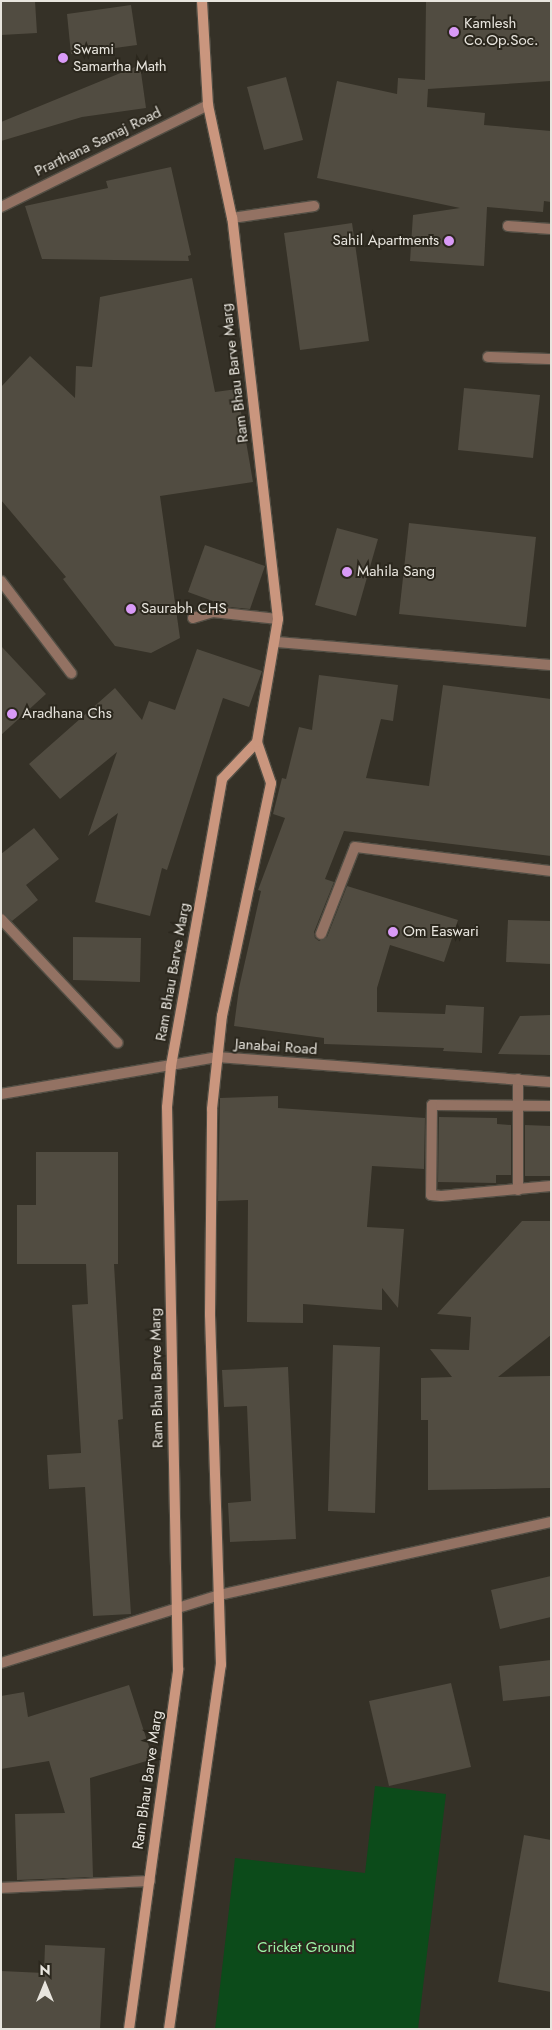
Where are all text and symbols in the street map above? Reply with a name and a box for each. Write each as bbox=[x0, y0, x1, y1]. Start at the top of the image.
place label: Kamlesh Co.Op.Soc. bbox=[464, 14, 538, 49]
marker: Kamlesh Co.Op.Soc. bbox=[448, 26, 460, 38]
place label: Swami Samartha Math bbox=[73, 40, 167, 75]
marker: Swami Samartha Math bbox=[57, 52, 69, 64]
street label: Prarthana Samaj Road bbox=[32, 104, 164, 180]
place label: Sahil Apartments bbox=[332, 232, 439, 250]
marker: Sahil Apartments bbox=[443, 235, 455, 247]
street label: Ram Bhau Barve Marg bbox=[218, 302, 252, 444]
place label: Mahila Sang bbox=[357, 563, 435, 581]
marker: Mahila Sang bbox=[341, 566, 353, 578]
place label: Saurabh CHS bbox=[141, 600, 227, 618]
marker: Saurabh CHS bbox=[125, 603, 137, 615]
place label: Aradhana Chs bbox=[22, 705, 112, 723]
marker: Aradhana Chs bbox=[6, 708, 18, 720]
street label: Ram Bhau Barve Marg bbox=[152, 901, 194, 1043]
place label: Om Easwari bbox=[403, 923, 479, 941]
marker: Om Easwari bbox=[387, 926, 399, 938]
street label: Janabai Road bbox=[234, 1035, 318, 1059]
street label: Ram Bhau Barve Marg bbox=[147, 1308, 167, 1448]
street label: Ram Bhau Barve Marg bbox=[129, 1709, 167, 1851]
park label: Cricket Ground bbox=[257, 1939, 355, 1957]
north arrow bbox=[20, 1960, 70, 2010]
text: N bbox=[39, 1960, 51, 1980]

